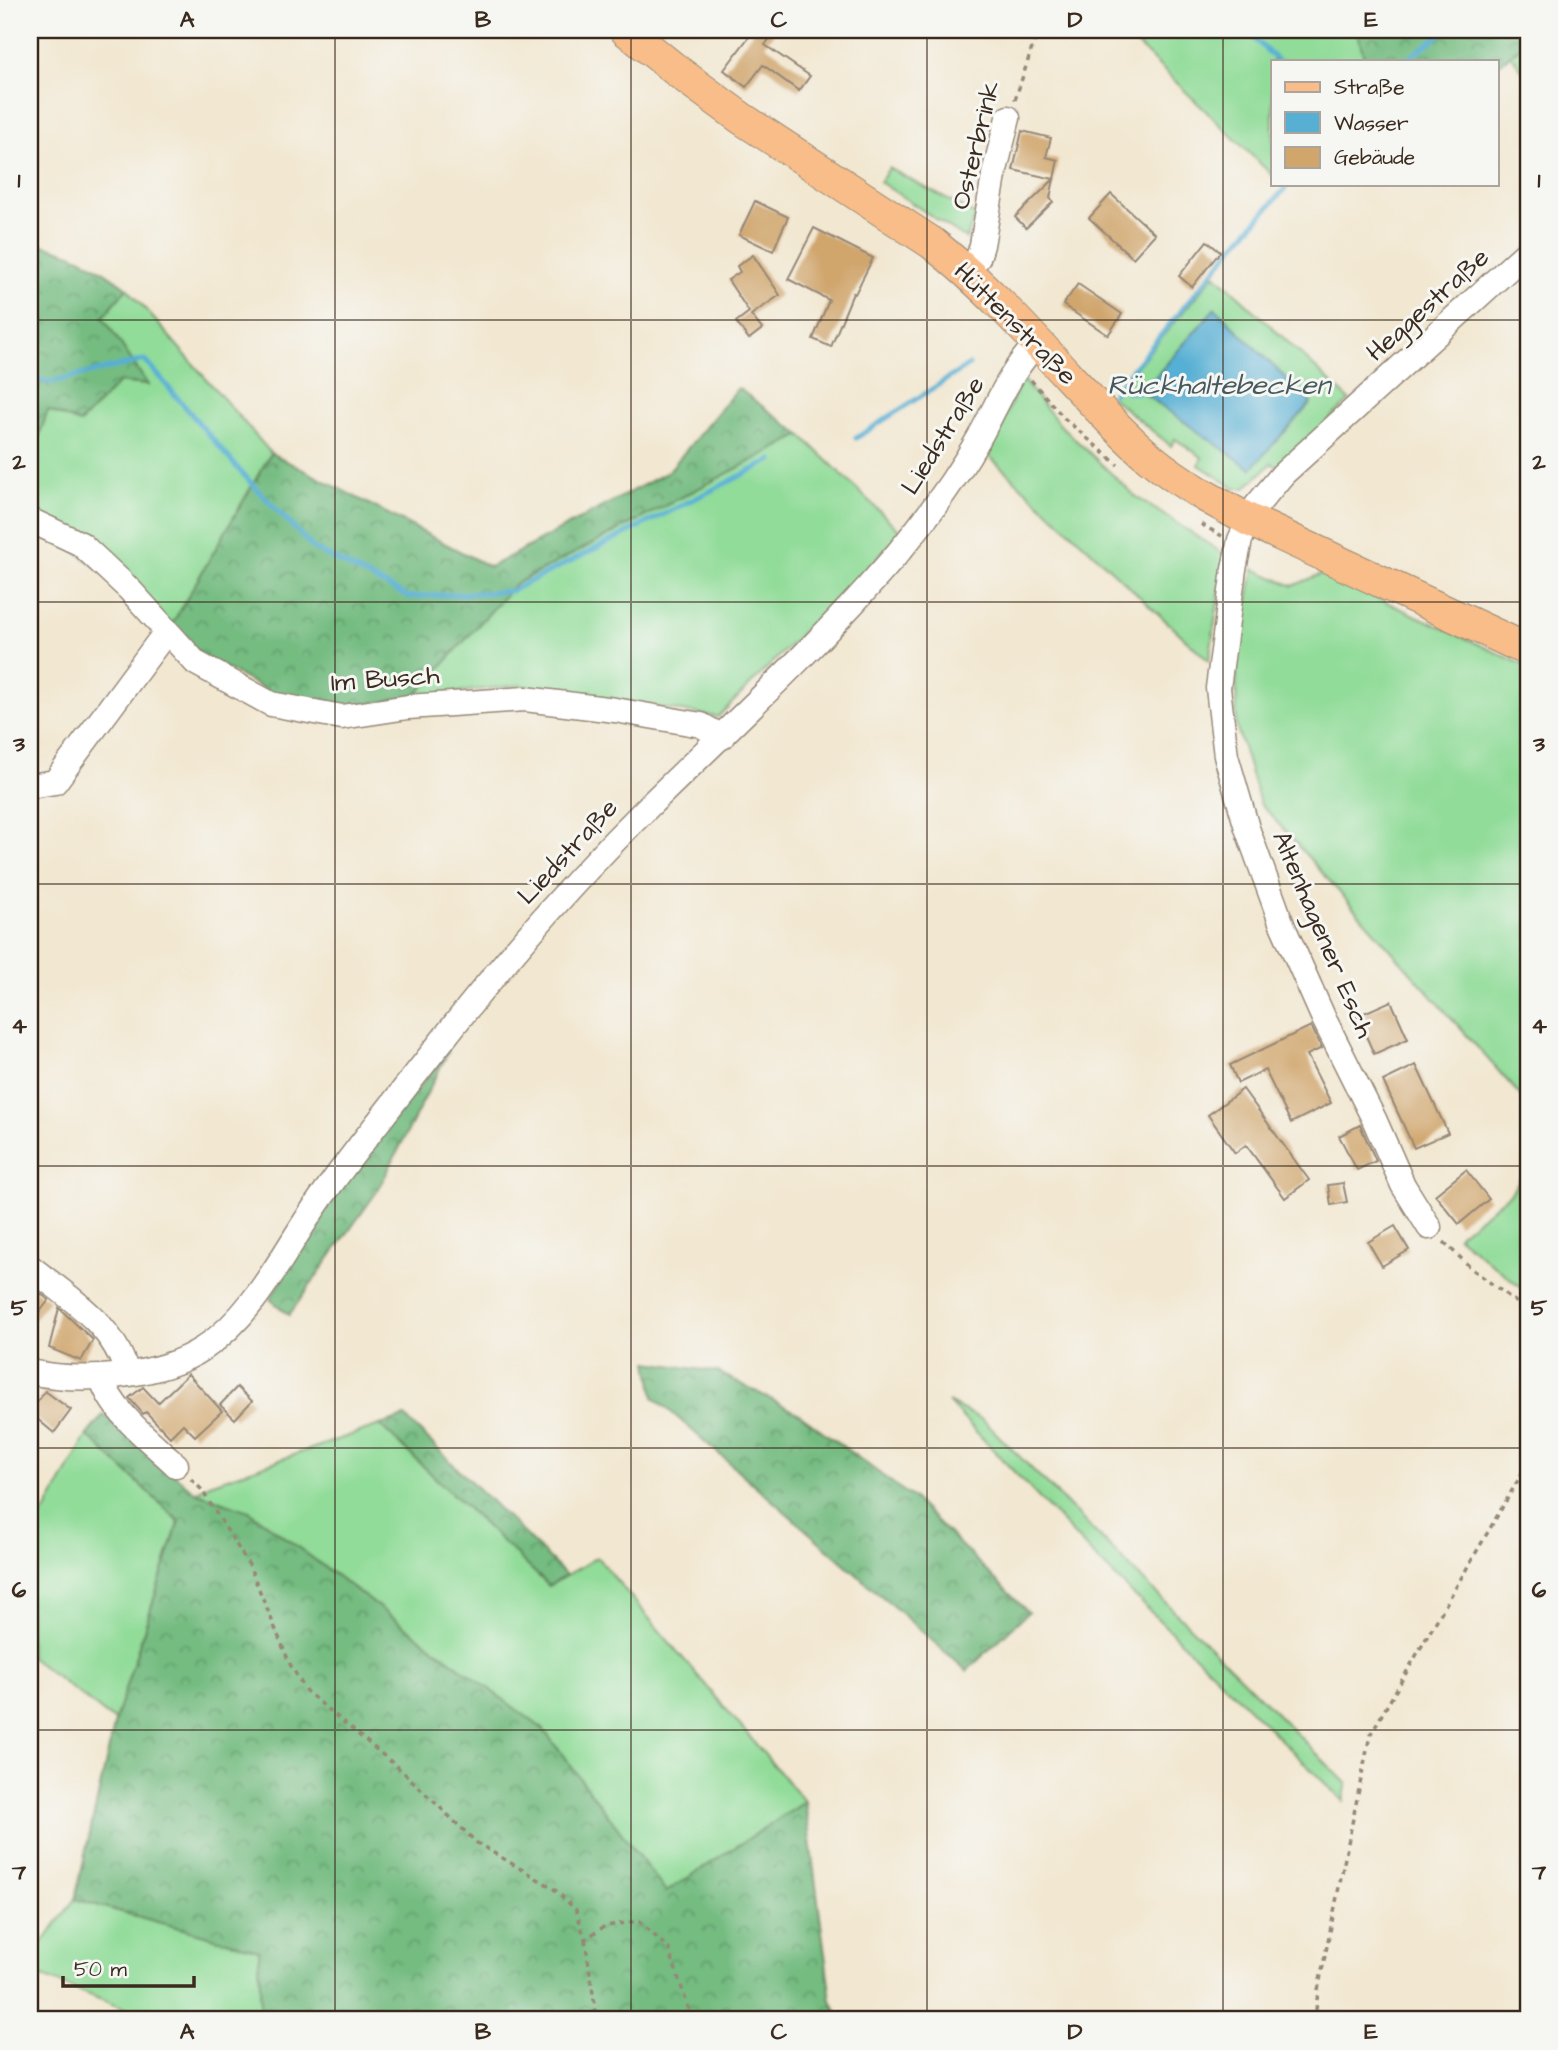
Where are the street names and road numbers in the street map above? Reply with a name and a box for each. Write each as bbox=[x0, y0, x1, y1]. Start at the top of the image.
street label: Osterbrink bbox=[943, 77, 1009, 213]
street label: Heggestraße bbox=[1358, 240, 1498, 371]
street label: Hüttenstraße bbox=[946, 254, 1085, 393]
street label: Liedstraße bbox=[892, 370, 993, 501]
street label: Im Busch bbox=[330, 657, 441, 701]
street label: Liedstraße bbox=[509, 791, 626, 913]
street label: Altenhagener Esch bbox=[1261, 825, 1383, 1044]

